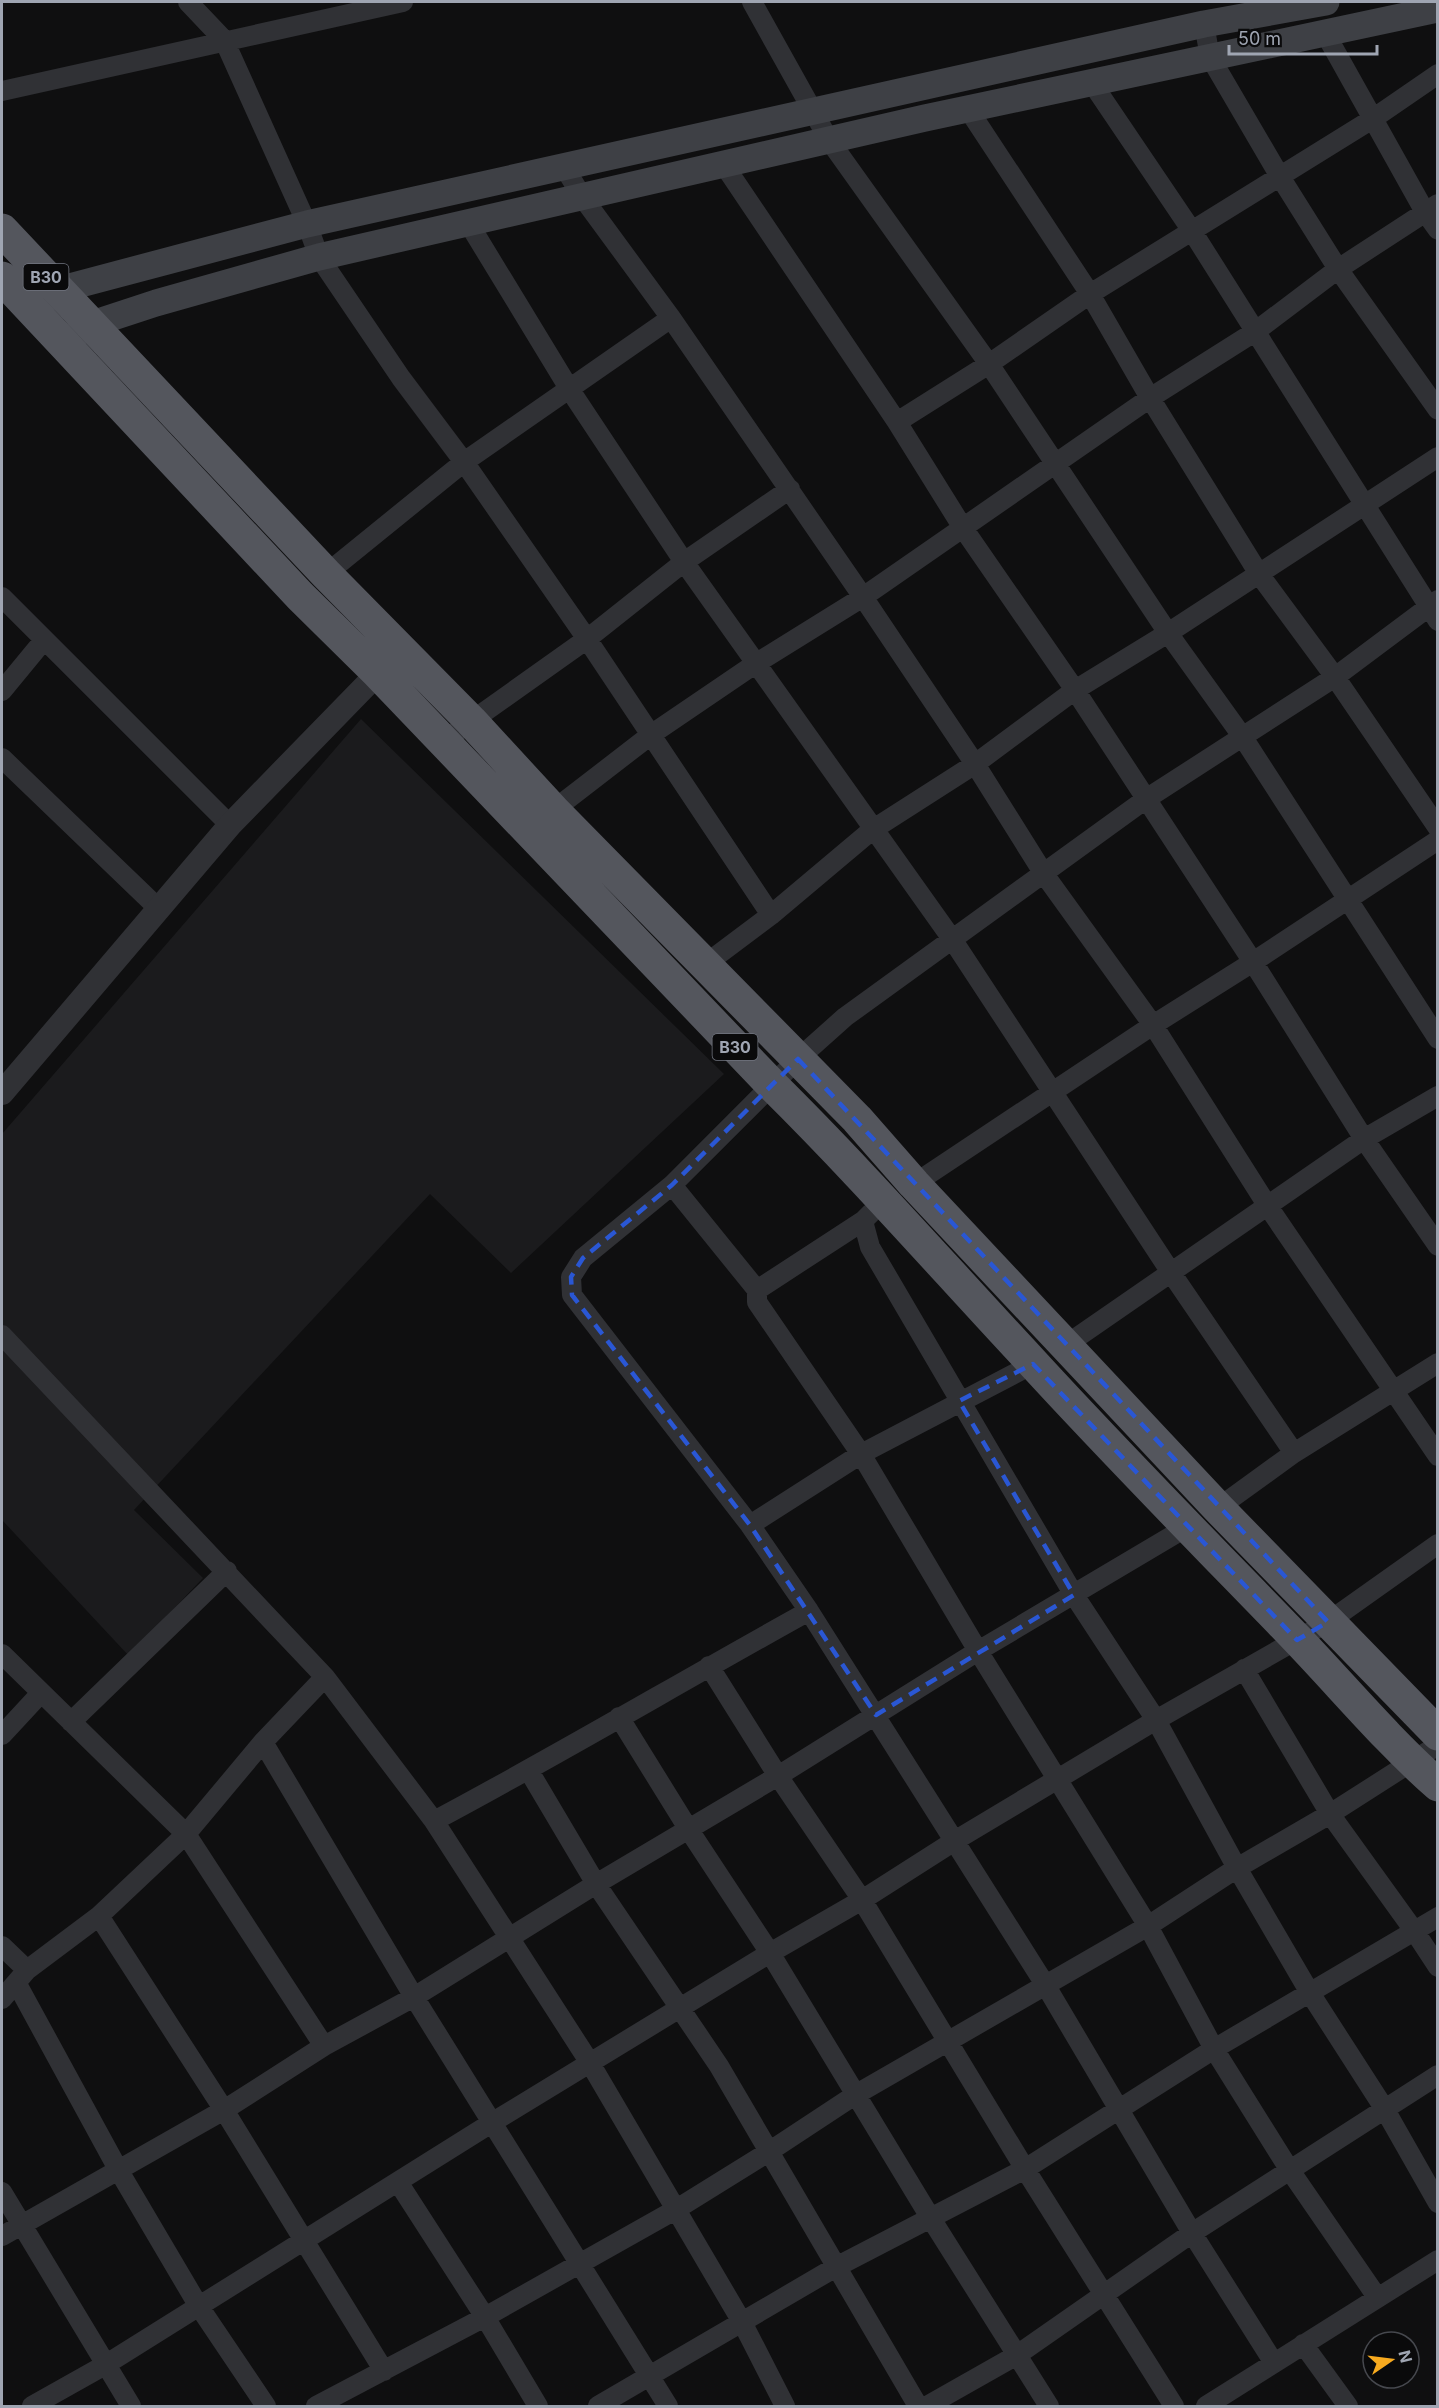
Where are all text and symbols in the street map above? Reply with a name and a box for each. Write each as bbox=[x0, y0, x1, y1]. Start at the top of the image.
scale bar bbox=[1229, 18, 1378, 56]
text: 50 m bbox=[1238, 28, 1281, 49]
road number: B30 bbox=[24, 264, 68, 290]
road number: B30 bbox=[712, 1034, 758, 1060]
north arrow bbox=[1361, 2330, 1421, 2390]
text: N bbox=[1394, 2348, 1417, 2365]

